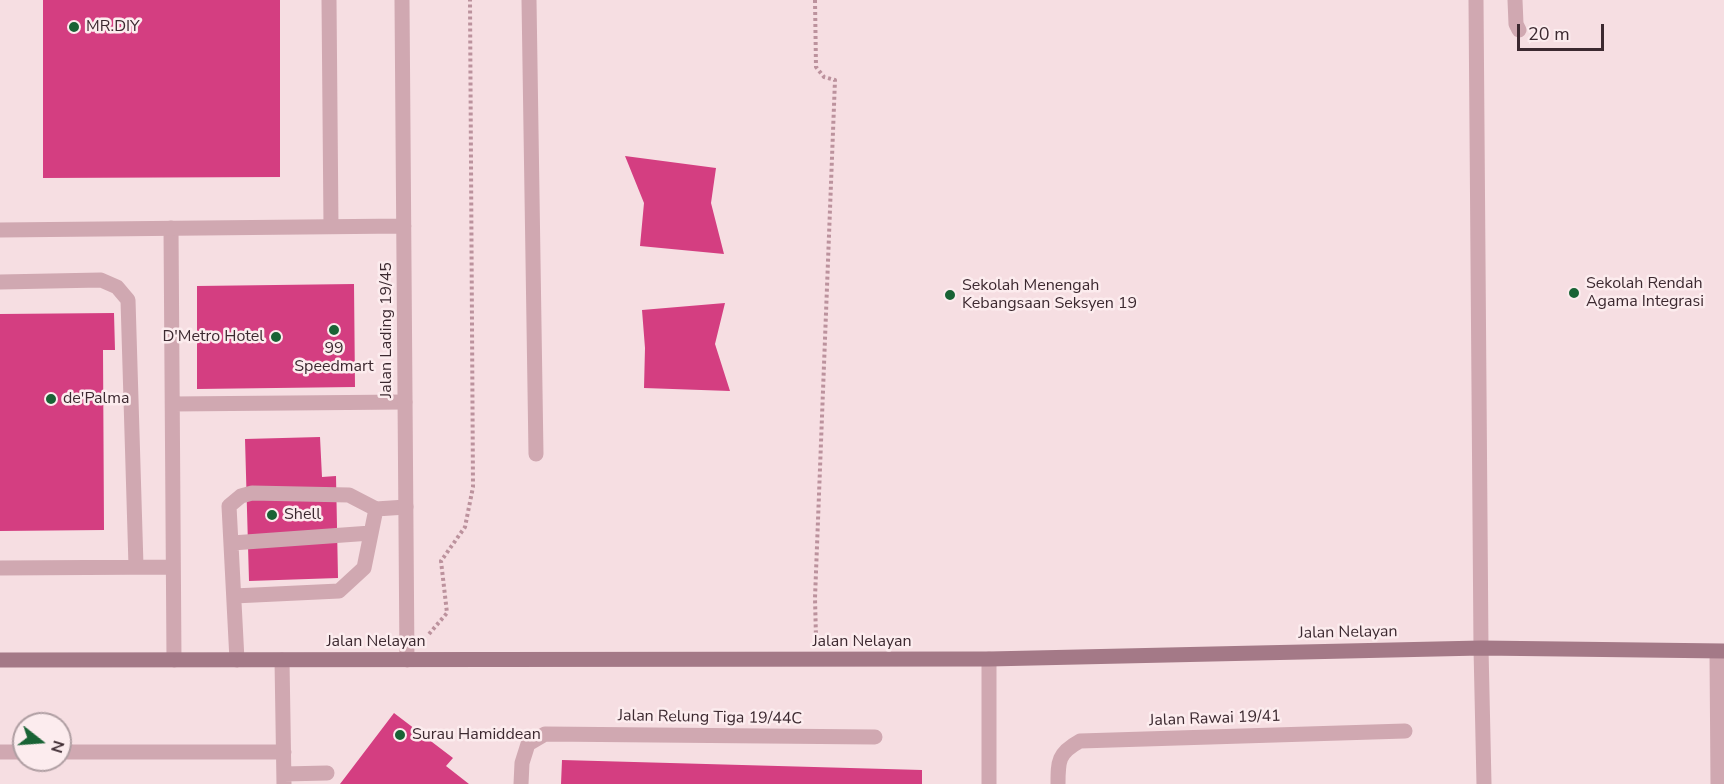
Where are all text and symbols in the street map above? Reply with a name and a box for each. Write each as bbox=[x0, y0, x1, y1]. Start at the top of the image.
scale bar bbox=[1520, 12, 1607, 50]
place label: MR.DIY bbox=[86, 17, 140, 37]
marker: MR.DIY bbox=[67, 20, 81, 34]
text: 20 m bbox=[1528, 22, 1570, 46]
street label: Jalan Lading 19/45 bbox=[377, 262, 397, 398]
place label: Sekolah Rendah Agama Integrasi bbox=[1586, 274, 1704, 312]
place label: Sekolah Menengah Kebangsaan Seksyen 19 bbox=[962, 276, 1137, 314]
marker: Sekolah Rendah Agama Integrasi bbox=[1567, 286, 1581, 300]
marker: Sekolah Menengah Kebangsaan Seksyen 19 bbox=[943, 288, 957, 302]
marker: 99 Speedmart bbox=[327, 323, 341, 337]
place label: D'Metro Hotel bbox=[162, 327, 264, 347]
marker: D'Metro Hotel bbox=[269, 330, 283, 344]
place label: 99 Speedmart bbox=[294, 339, 374, 377]
place label: de'Palma bbox=[63, 389, 130, 409]
marker: de'Palma bbox=[44, 392, 58, 406]
place label: Shell bbox=[284, 505, 321, 525]
marker: Shell bbox=[265, 508, 279, 522]
street label: Jalan Nelayan bbox=[1298, 623, 1398, 643]
street label: Jalan Nelayan bbox=[326, 632, 426, 652]
street label: Jalan Nelayan bbox=[812, 632, 912, 652]
street label: Jalan Relung Tiga 19/44C bbox=[618, 707, 802, 729]
street label: Jalan Rawai 19/41 bbox=[1149, 707, 1281, 731]
north arrow bbox=[12, 712, 72, 772]
place label: Surau Hamiddean bbox=[412, 725, 541, 745]
marker: Surau Hamiddean bbox=[393, 728, 407, 742]
text: N bbox=[45, 738, 70, 756]

